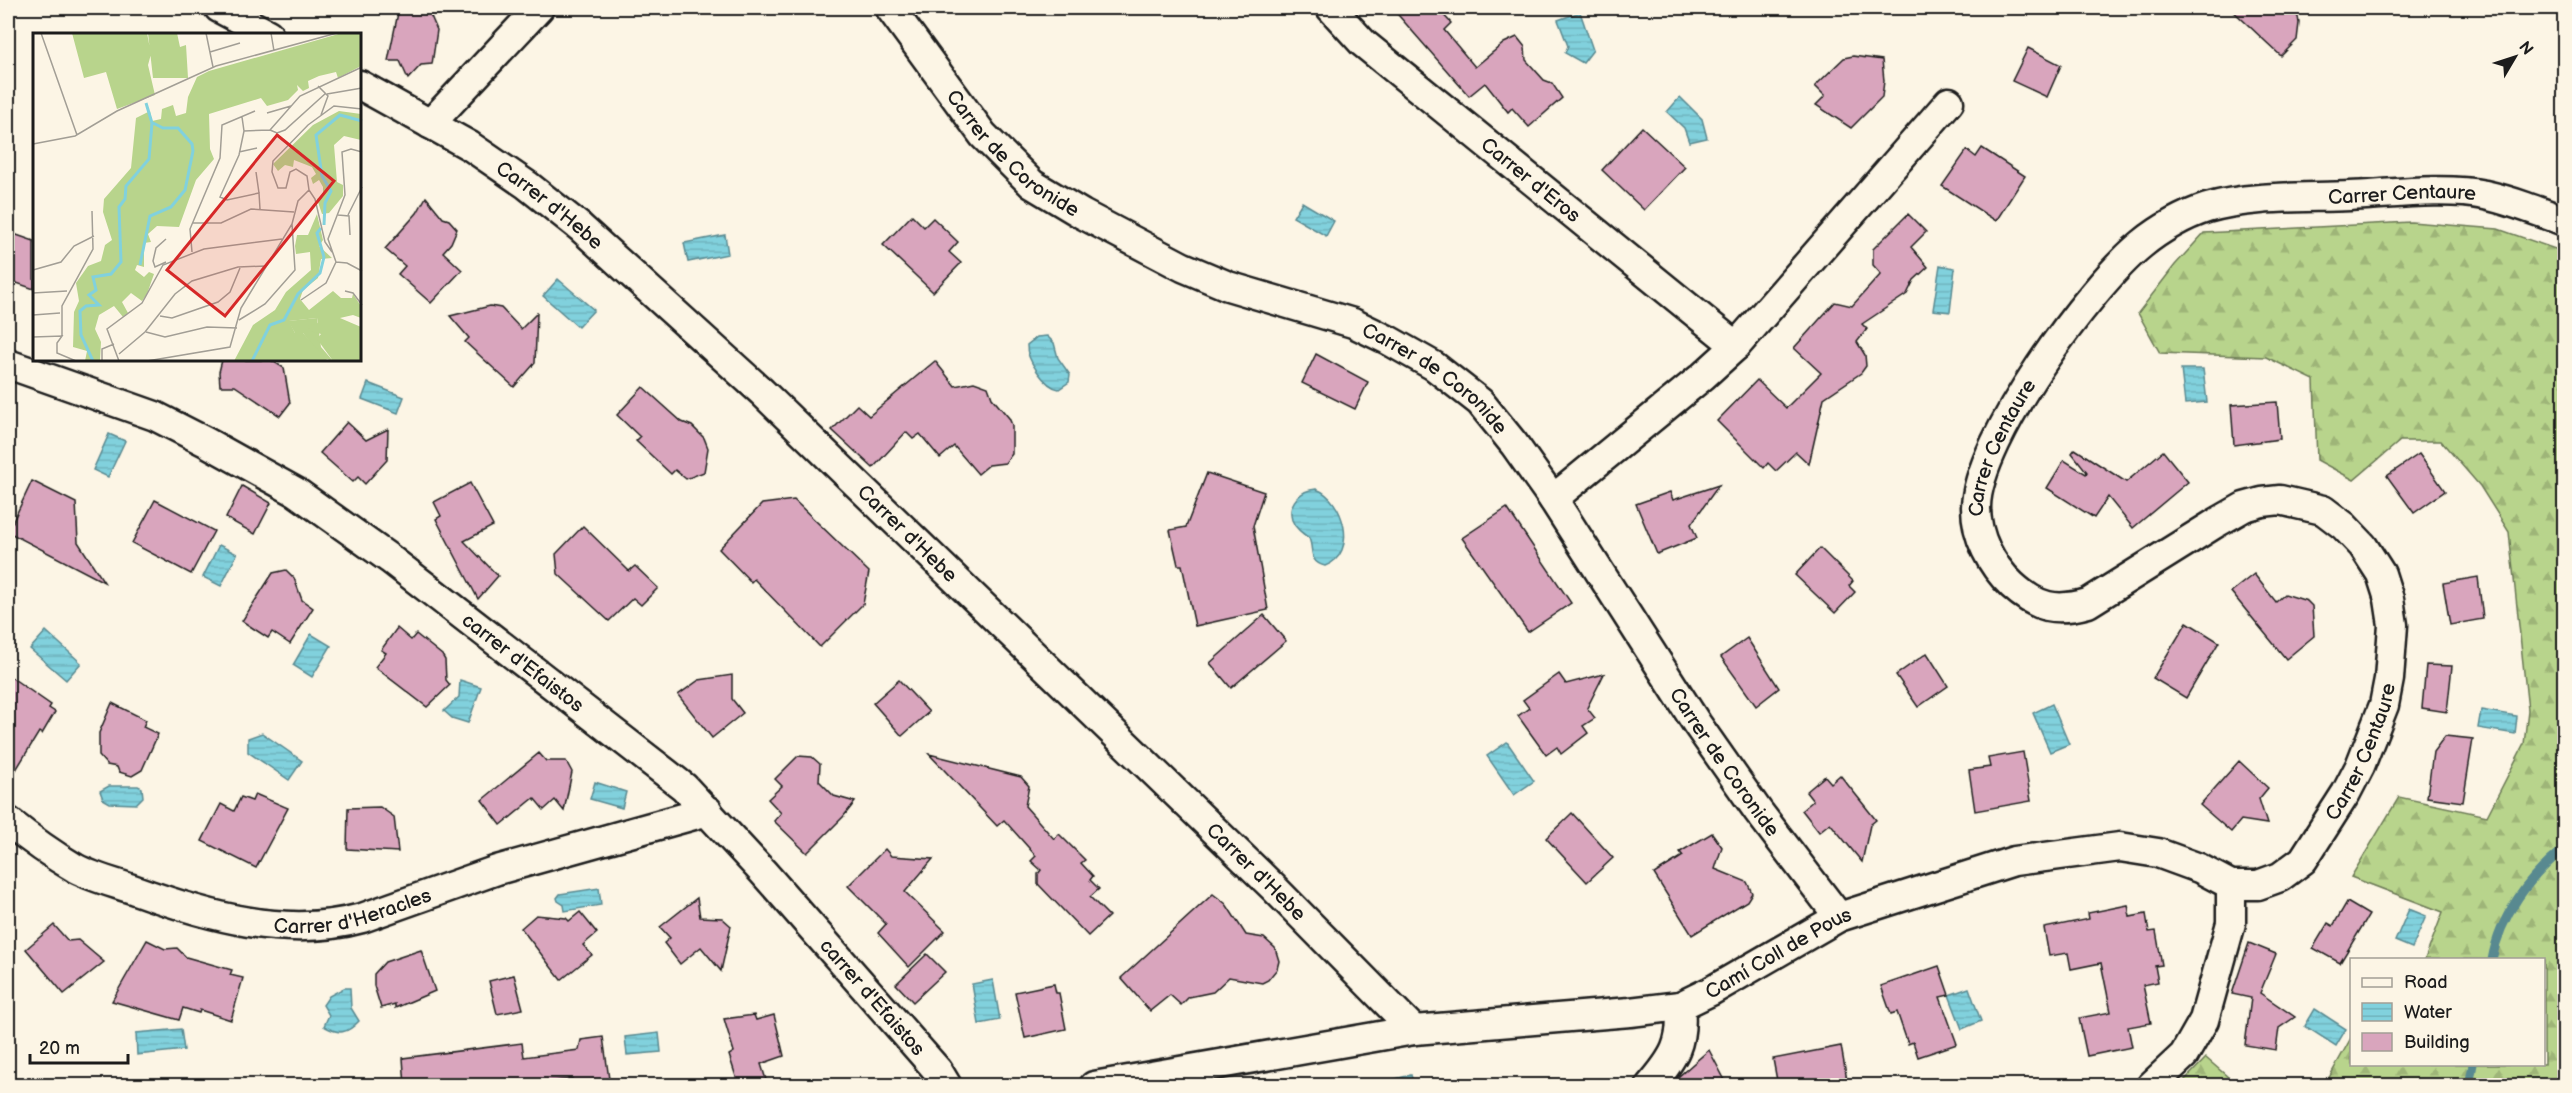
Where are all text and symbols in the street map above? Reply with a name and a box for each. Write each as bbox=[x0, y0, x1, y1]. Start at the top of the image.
north arrow bbox=[2485, 27, 2545, 87]
inset map bbox=[33, 33, 362, 362]
text: N bbox=[2514, 38, 2537, 59]
street label: Carrer de Coronide bbox=[941, 85, 1083, 223]
street label: Carrer d'Eros bbox=[1476, 133, 1585, 228]
street label: Carrer d'Hebe bbox=[491, 156, 608, 255]
street label: Carrer Centaure bbox=[2328, 180, 2477, 210]
street label: Carrer de Coronide bbox=[1358, 318, 1512, 439]
street label: Carrer Centaure bbox=[1965, 375, 2041, 517]
street label: Carrer d'Hebe bbox=[852, 480, 962, 588]
street label: carrer d'Efaistos bbox=[457, 608, 588, 718]
street label: Carrer Centaure bbox=[2321, 681, 2401, 825]
street label: Carrer de Coronide bbox=[1664, 683, 1784, 842]
street label: Carrer d'Hebe bbox=[1201, 818, 1311, 926]
street label: Carrer d'Heracles bbox=[273, 883, 435, 939]
street label: Camí Coll de Pous bbox=[1701, 903, 1855, 1005]
street label: carrer d'Efaistos bbox=[814, 934, 930, 1061]
legend bbox=[2350, 958, 2545, 1066]
text: Road bbox=[2404, 972, 2448, 993]
text: Water bbox=[2404, 1002, 2452, 1023]
scale bar bbox=[30, 1027, 128, 1065]
text: Building bbox=[2404, 1032, 2470, 1053]
text: 20 m bbox=[39, 1038, 80, 1059]

